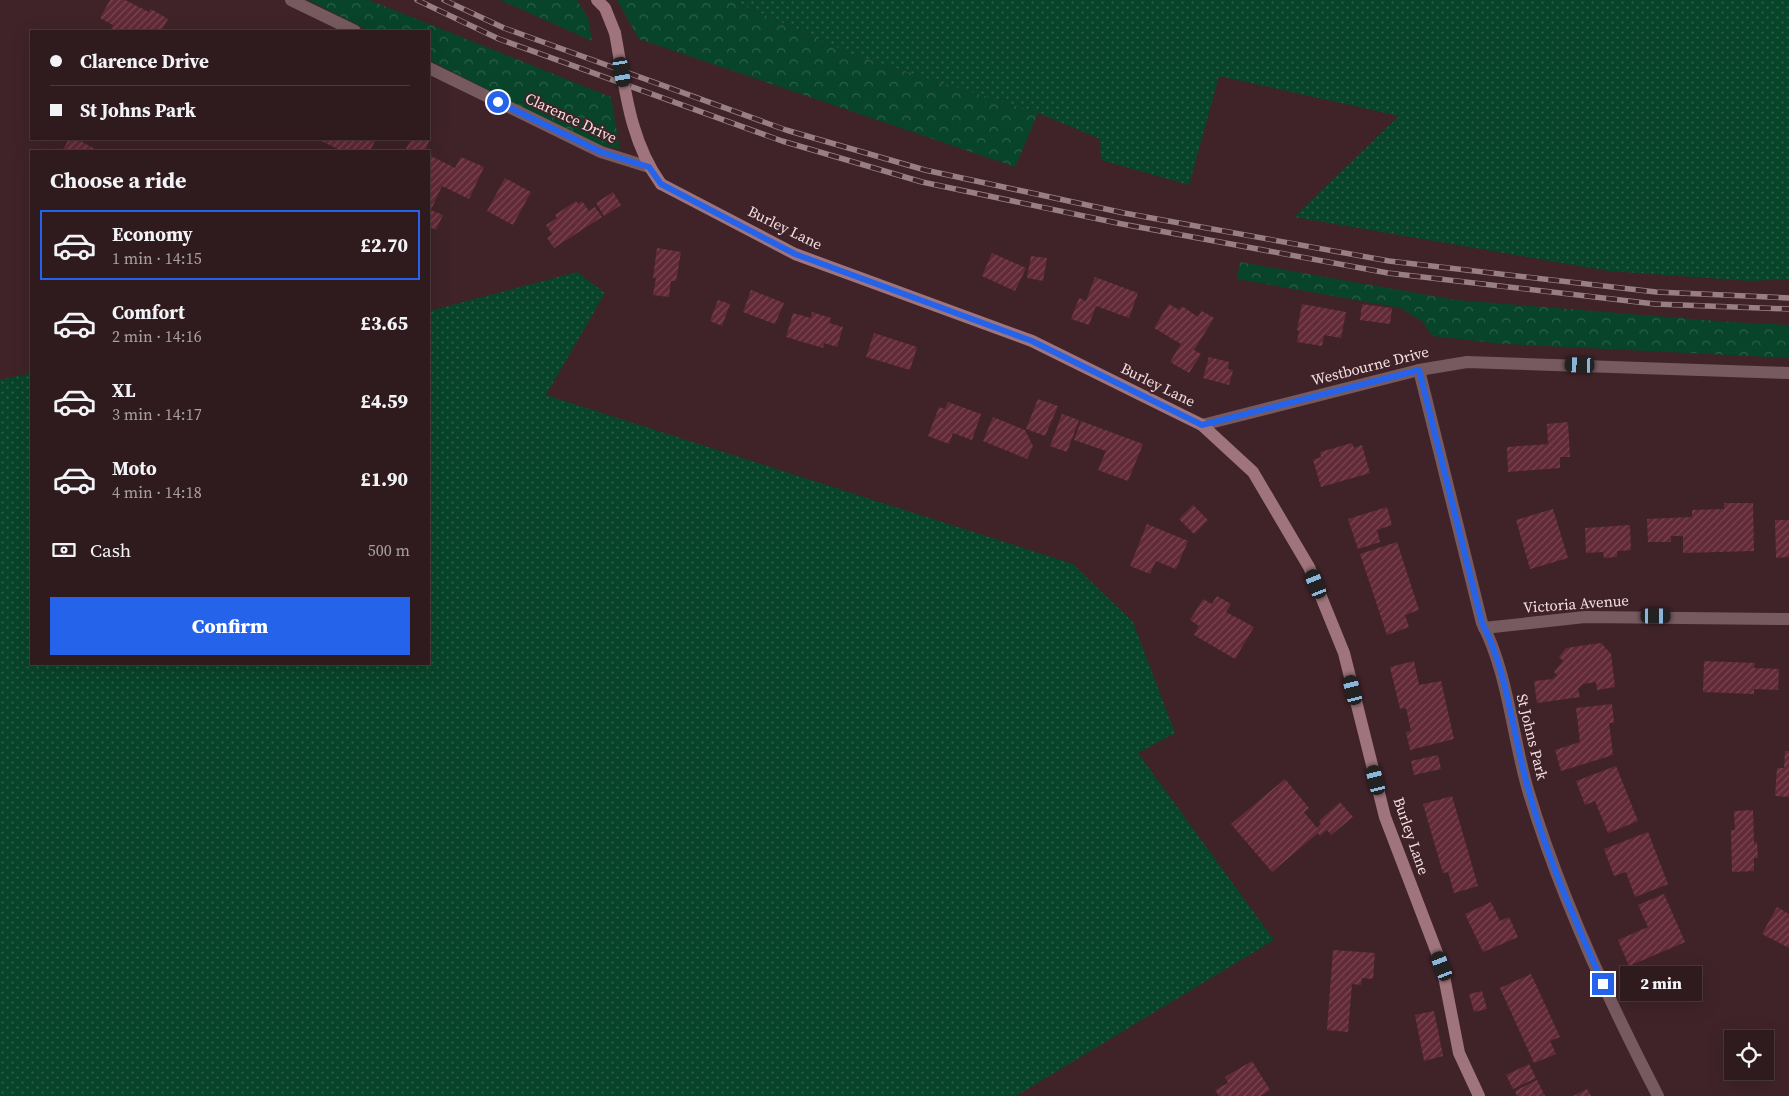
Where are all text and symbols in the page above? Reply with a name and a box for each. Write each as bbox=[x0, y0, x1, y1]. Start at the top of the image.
text: Clarence Drive bbox=[80, 48, 209, 74]
car bbox=[612, 56, 631, 88]
street label: Clarence Drive bbox=[522, 87, 621, 148]
route start bbox=[487, 91, 509, 113]
text: St Johns Park bbox=[80, 97, 196, 123]
text: Choose a ride bbox=[50, 165, 187, 195]
street label: Burley Lane bbox=[744, 200, 826, 255]
text: Economy bbox=[112, 221, 193, 247]
icon: car bbox=[52, 223, 97, 268]
text: £2.70 bbox=[360, 232, 408, 258]
text: 1 min · 14:15 bbox=[112, 247, 202, 269]
text: Comfort bbox=[112, 299, 185, 325]
icon: car bbox=[52, 301, 97, 346]
text: £3.65 bbox=[360, 310, 408, 336]
text: 2 min · 14:16 bbox=[112, 325, 202, 347]
street label: Westbourne Drive bbox=[1309, 341, 1431, 390]
street label: Burley Lane bbox=[1117, 357, 1199, 412]
car bbox=[1564, 357, 1595, 373]
text: XL bbox=[112, 377, 135, 403]
icon: car bbox=[52, 379, 97, 424]
text: £4.59 bbox=[360, 388, 408, 414]
text: 3 min · 14:17 bbox=[112, 403, 202, 425]
text: Moto bbox=[112, 455, 157, 481]
icon: car bbox=[52, 457, 97, 502]
text: £1.90 bbox=[360, 466, 408, 492]
text: 4 min · 14:18 bbox=[112, 481, 202, 503]
icon: cash bbox=[50, 536, 78, 564]
text: Cash bbox=[90, 537, 131, 563]
text: 500 m bbox=[368, 539, 410, 561]
car bbox=[1303, 567, 1328, 601]
street label: Victoria Avenue bbox=[1522, 589, 1630, 618]
button: Confirm bbox=[50, 597, 410, 655]
car bbox=[1641, 609, 1671, 624]
car bbox=[1342, 674, 1363, 706]
street label: St Johns Park bbox=[1512, 692, 1554, 783]
car bbox=[1365, 764, 1386, 796]
street label: Burley Lane bbox=[1388, 794, 1435, 878]
car bbox=[1429, 949, 1454, 983]
callout: 2 min bbox=[1620, 966, 1703, 1002]
text: 2 min bbox=[1640, 972, 1682, 994]
route end bbox=[1592, 973, 1614, 995]
map controls bbox=[1724, 1030, 1774, 1080]
button: locate bbox=[1724, 1030, 1774, 1080]

